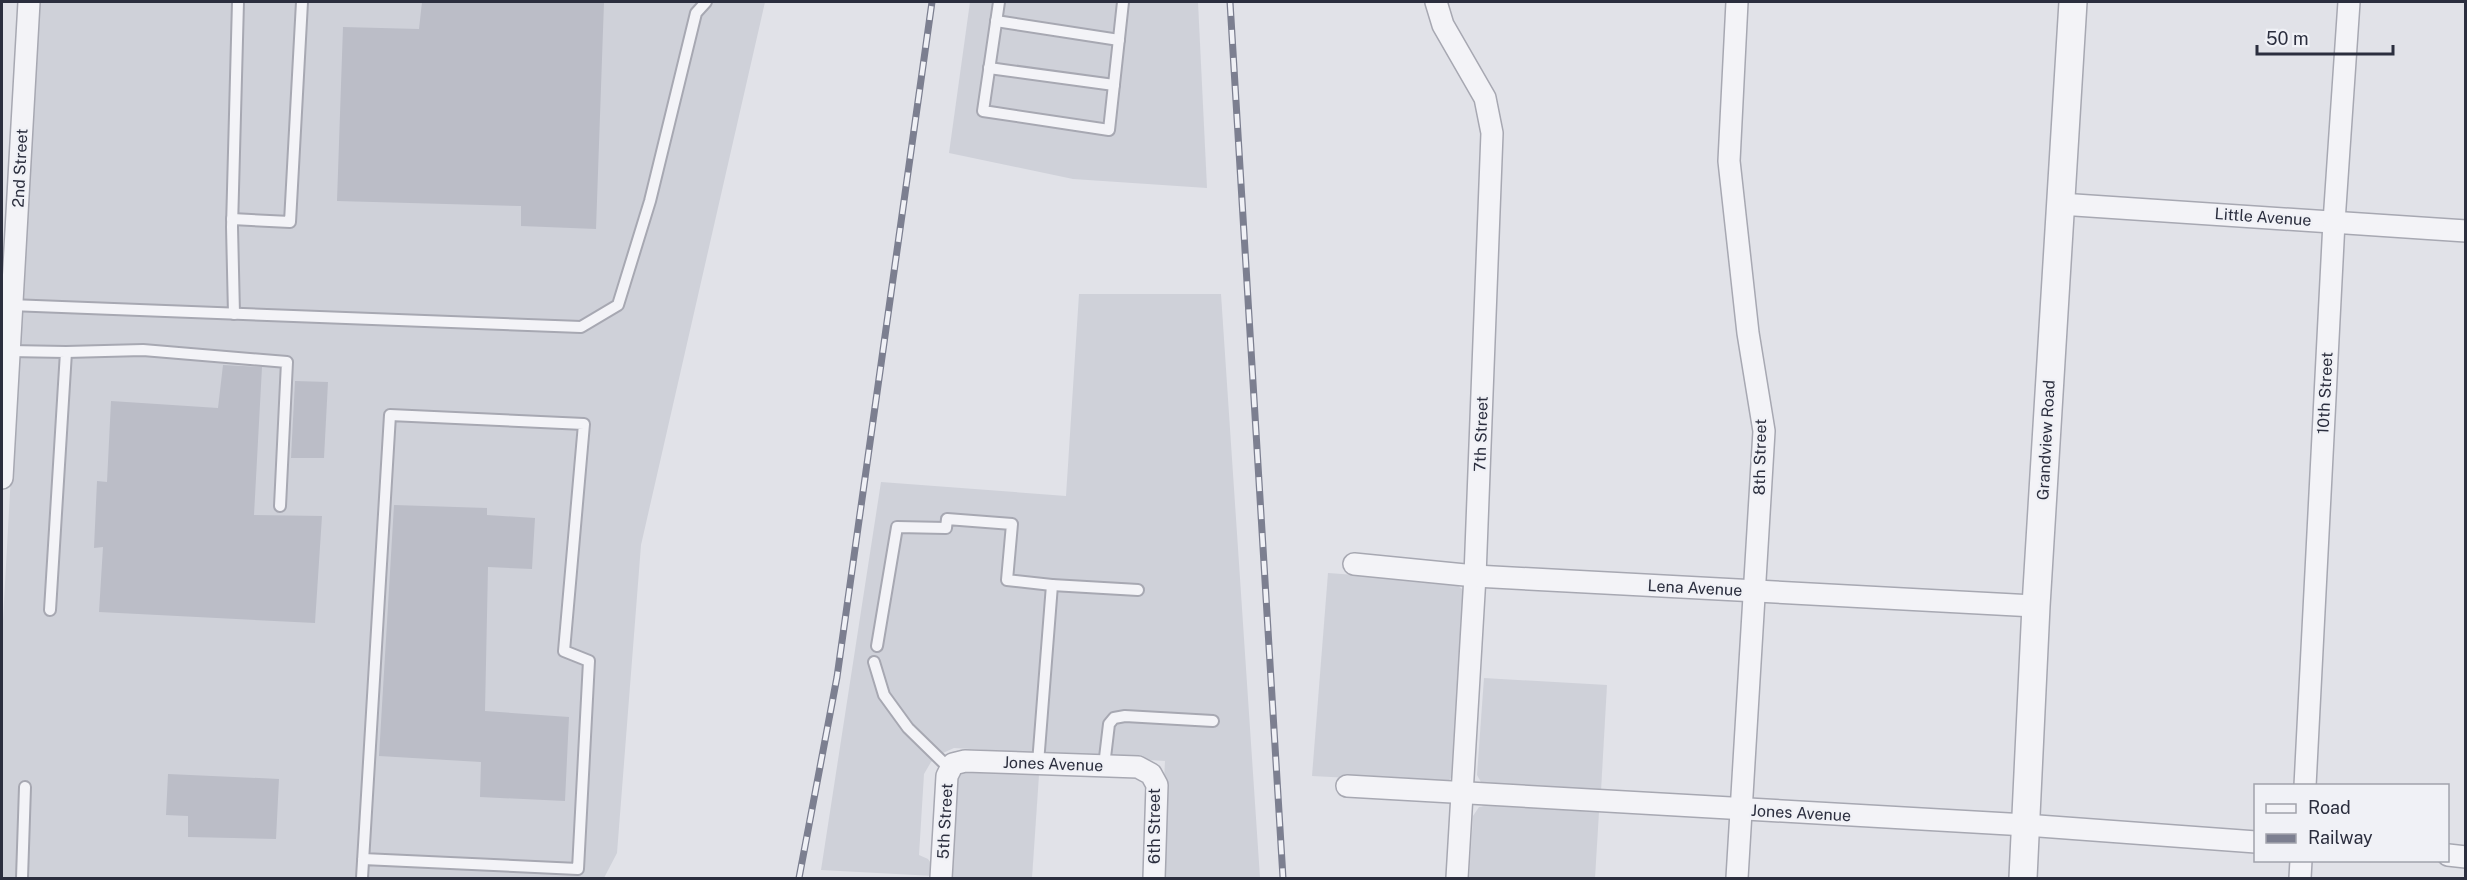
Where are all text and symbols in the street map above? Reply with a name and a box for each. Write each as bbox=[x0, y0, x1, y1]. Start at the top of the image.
scale bar bbox=[2257, 18, 2394, 56]
text: 50 m bbox=[2266, 28, 2309, 49]
street label: 2nd Street bbox=[8, 128, 32, 208]
street label: Little Avenue bbox=[2214, 204, 2312, 230]
street label: 10th Street bbox=[2313, 351, 2337, 435]
street label: Grandview Road bbox=[2033, 379, 2059, 501]
street label: 7th Street bbox=[1470, 396, 1492, 472]
street label: 8th Street bbox=[1750, 419, 1770, 495]
street label: Lena Avenue bbox=[1647, 576, 1743, 600]
street label: Jones Avenue bbox=[1003, 753, 1103, 775]
street label: 5th Street bbox=[934, 782, 956, 860]
legend bbox=[2254, 784, 2449, 862]
street label: 6th Street bbox=[1145, 788, 1164, 864]
text: Road bbox=[2308, 797, 2351, 818]
street label: Jones Avenue bbox=[1750, 801, 1852, 825]
text: Railway bbox=[2308, 827, 2373, 848]

